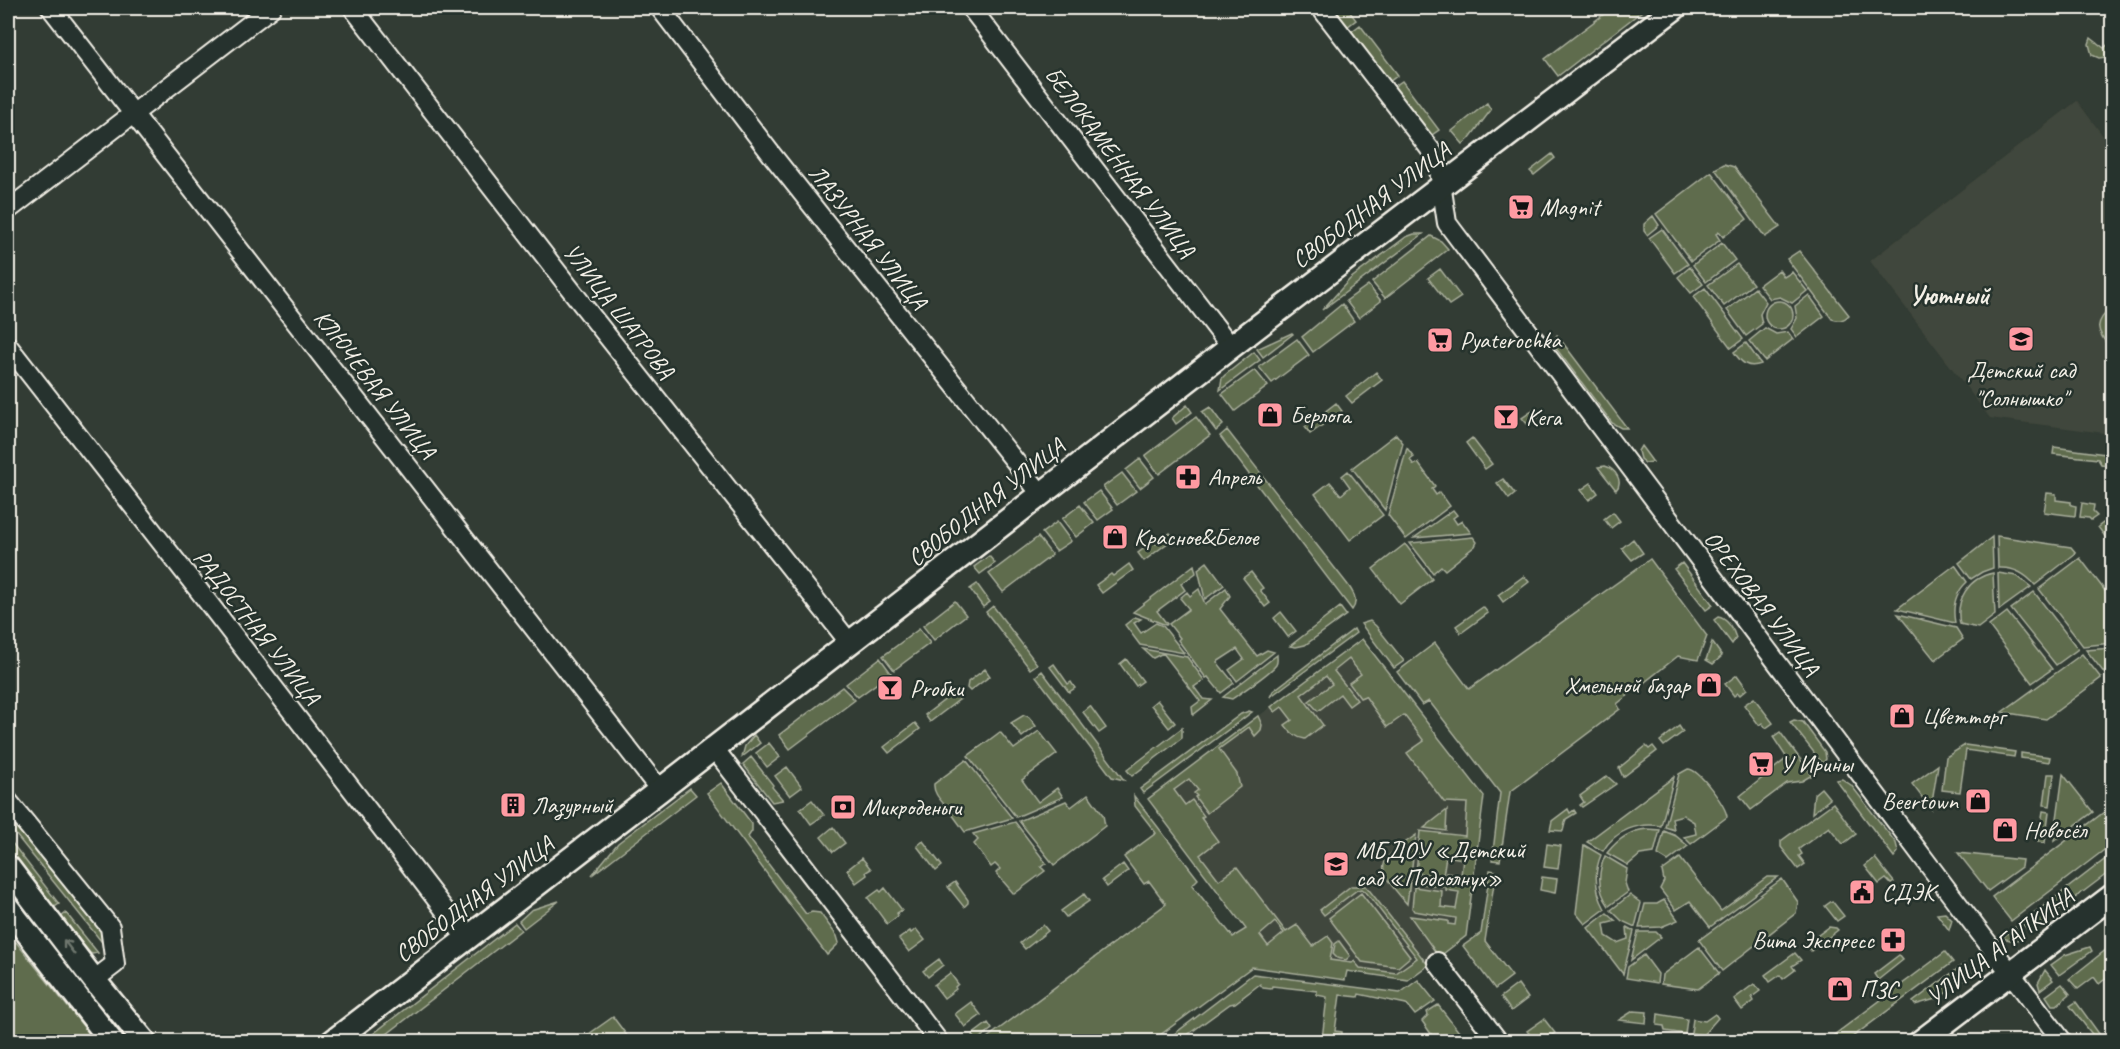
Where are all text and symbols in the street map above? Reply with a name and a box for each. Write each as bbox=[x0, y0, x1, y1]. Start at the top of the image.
street label: БЕЛОКАМЕННАЯ УЛИЦА bbox=[1038, 60, 1202, 264]
street label: СВОБОДНАЯ УЛИЦА bbox=[1286, 135, 1457, 274]
street label: ЛАЗУРНАЯ УЛИЦА bbox=[802, 159, 934, 316]
supermarket icon: Magnit bbox=[1506, 192, 1536, 222]
place label: Magnit bbox=[1540, 192, 1603, 222]
street label: УЛИЦА ШАТРОВА bbox=[557, 237, 682, 385]
district label: Уютный bbox=[1909, 278, 1992, 312]
street label: КЛЮЧЕВАЯ УЛИЦА bbox=[307, 303, 443, 465]
school or university icon: Детский сад "Солнышко" bbox=[2006, 324, 2036, 354]
supermarket icon: Pyaterochka bbox=[1425, 325, 1455, 355]
place label: Pyaterochka bbox=[1460, 325, 1563, 355]
place label: Детский сад "Солнышко" bbox=[1967, 355, 2077, 413]
shop icon: Берлога bbox=[1255, 400, 1285, 430]
place label: Берлога bbox=[1290, 400, 1352, 430]
bar icon: Кега bbox=[1491, 402, 1521, 432]
place label: Кега bbox=[1526, 402, 1563, 432]
street label: СВОБОДНАЯ УЛИЦА bbox=[901, 431, 1071, 573]
pharmacy icon: Апрель bbox=[1173, 462, 1203, 492]
place label: Апрель bbox=[1208, 462, 1263, 492]
shop icon: Красное&Белое bbox=[1100, 522, 1130, 552]
place label: Красное&Белое bbox=[1134, 522, 1260, 552]
street label: ОРЕХОВАЯ УЛИЦА bbox=[1698, 525, 1827, 682]
street label: РАДОСТНАЯ УЛИЦА bbox=[187, 543, 327, 711]
place label: Хмельной базар bbox=[1564, 670, 1692, 700]
shop icon: Хмельной базар bbox=[1694, 670, 1724, 700]
bar icon: Proбки bbox=[875, 673, 905, 703]
place label: Proбки bbox=[910, 673, 965, 703]
shop icon: Цветторг bbox=[1887, 701, 1917, 731]
place label: Цветторг bbox=[1922, 701, 2008, 731]
supermarket icon: У Ирины bbox=[1746, 749, 1776, 779]
place label: У Ирины bbox=[1780, 749, 1855, 779]
place label: Beertown bbox=[1882, 786, 1959, 816]
shop icon: Beertown bbox=[1963, 786, 1993, 816]
building icon: Лазурный bbox=[498, 790, 528, 820]
place label: Лазурный bbox=[532, 790, 615, 821]
bank icon: Микроденьги bbox=[828, 792, 858, 822]
place label: Микроденьги bbox=[862, 792, 964, 822]
shop icon: Новосёл bbox=[1990, 815, 2020, 845]
place label: Новосёл bbox=[2024, 815, 2088, 845]
street label: СВОБОДНАЯ УЛИЦА bbox=[389, 829, 560, 968]
place label: МБДОУ «Детский сад «Подсолнух» bbox=[1356, 835, 1527, 893]
school or university icon: МБДОУ «Детский сад «Подсолнух» bbox=[1321, 849, 1351, 879]
public building icon: СДЭК bbox=[1847, 877, 1877, 907]
place label: СДЭК bbox=[1882, 877, 1940, 907]
street label: УЛИЦА АГАПКИНА bbox=[1920, 881, 2080, 1012]
place label: Вита Экспресс bbox=[1752, 925, 1875, 955]
pharmacy icon: Вита Экспресс bbox=[1878, 925, 1908, 955]
one-way arrow bbox=[62, 939, 75, 955]
shop icon: ПЗС bbox=[1825, 974, 1855, 1004]
place label: ПЗС bbox=[1860, 974, 1900, 1004]

